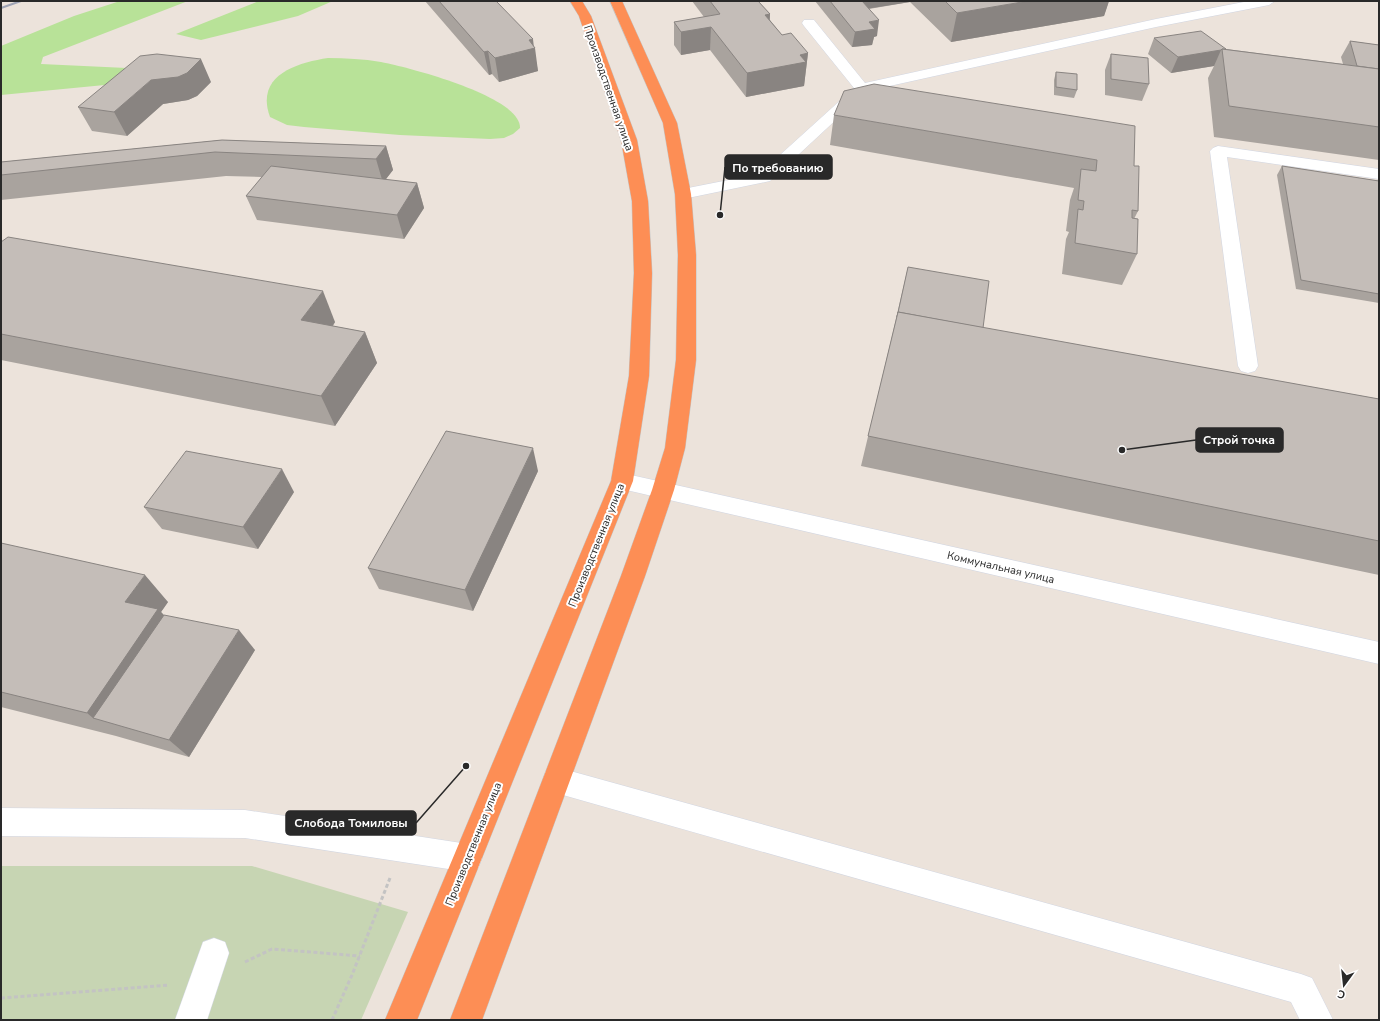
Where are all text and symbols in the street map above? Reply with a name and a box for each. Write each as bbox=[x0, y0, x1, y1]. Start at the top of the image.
street label: Производственная улица bbox=[580, 23, 637, 153]
callout: По требованию bbox=[725, 155, 832, 179]
text: По требованию bbox=[732, 160, 824, 176]
callout: Строй точка bbox=[1196, 428, 1283, 452]
text: Строй точка bbox=[1203, 432, 1275, 448]
street label: Производственная улица bbox=[565, 481, 628, 609]
street label: Коммунальная улица bbox=[946, 548, 1056, 587]
street label: Производственная улица bbox=[442, 780, 505, 908]
callout: Слобода Томиловы bbox=[286, 811, 416, 835]
text: Слобода Томиловы bbox=[294, 815, 408, 831]
north arrow bbox=[1324, 965, 1364, 1005]
text: С bbox=[1335, 986, 1347, 1002]

